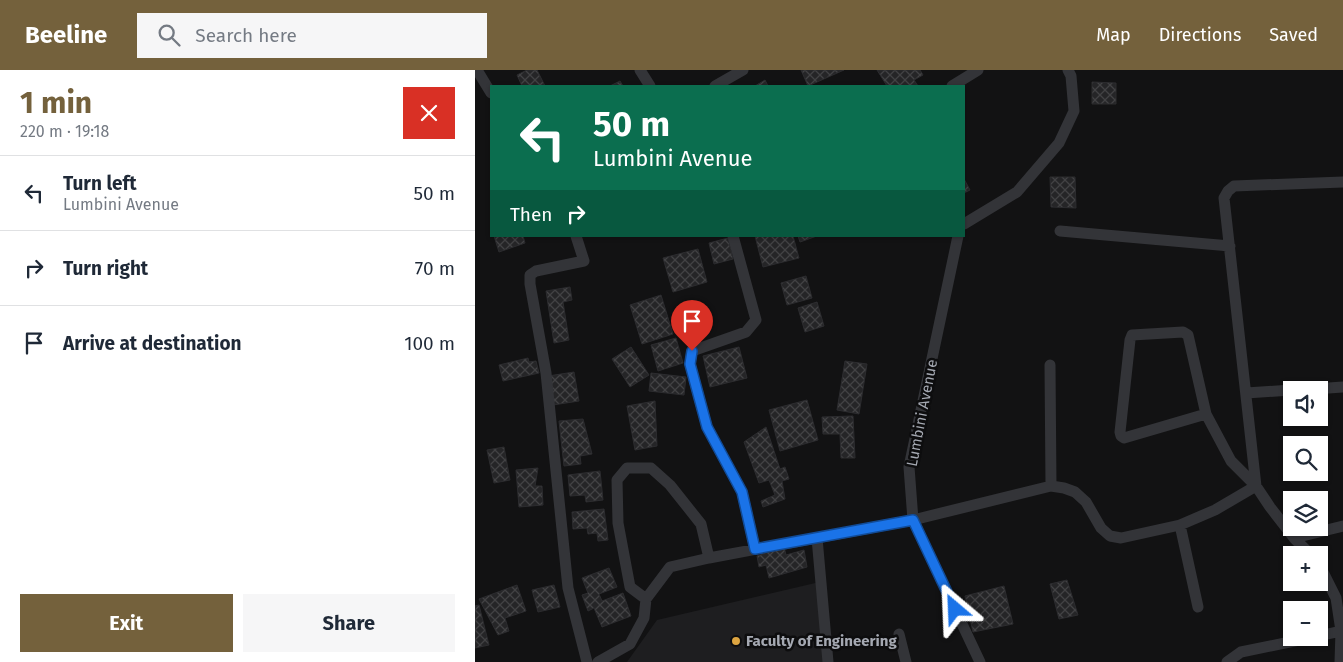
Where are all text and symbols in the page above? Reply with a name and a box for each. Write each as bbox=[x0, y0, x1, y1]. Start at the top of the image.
search box bbox=[137, 13, 487, 58]
text: Beeline bbox=[25, 21, 107, 49]
icon: search bbox=[155, 21, 183, 49]
text: Search here bbox=[195, 24, 297, 47]
text: Map bbox=[1096, 24, 1131, 46]
text: Directions bbox=[1159, 24, 1241, 46]
text: Saved bbox=[1269, 24, 1318, 46]
text: 1 min bbox=[20, 85, 92, 121]
button: close bbox=[403, 87, 455, 139]
text: 50 m bbox=[593, 103, 670, 145]
icon: left bbox=[510, 105, 575, 170]
text: 220 m · 19:18 bbox=[20, 122, 109, 141]
text: Lumbini Avenue bbox=[593, 145, 753, 172]
text: Turn left bbox=[63, 172, 137, 195]
icon: left bbox=[20, 179, 48, 207]
text: 50 m bbox=[414, 182, 455, 205]
text: Lumbini Avenue bbox=[63, 195, 179, 214]
icon: right bbox=[562, 200, 590, 228]
text: Then bbox=[510, 203, 552, 226]
icon: right bbox=[20, 254, 48, 282]
text: Turn right bbox=[63, 257, 148, 280]
text: 70 m bbox=[415, 257, 455, 280]
pin bbox=[671, 300, 713, 351]
icon: arrive bbox=[678, 307, 706, 335]
icon: arrive bbox=[20, 329, 48, 357]
text: Arrive at destination bbox=[63, 332, 242, 355]
text: 100 m bbox=[404, 332, 455, 355]
street label: Lumbini Avenue bbox=[903, 358, 941, 468]
map controls bbox=[1283, 381, 1328, 646]
button: sound bbox=[1283, 381, 1328, 426]
button: search bbox=[1283, 436, 1328, 481]
button: layers bbox=[1283, 491, 1328, 536]
button: + bbox=[1283, 546, 1328, 591]
position arrow bbox=[928, 582, 980, 634]
button: Exit bbox=[20, 594, 233, 652]
button: Share bbox=[243, 594, 455, 652]
button: − bbox=[1283, 601, 1328, 646]
place label: Faculty of Engineering bbox=[746, 632, 897, 650]
marker: Faculty of Engineering bbox=[730, 635, 742, 647]

